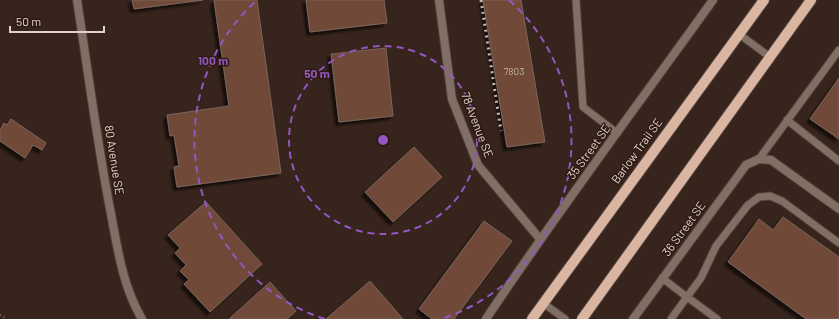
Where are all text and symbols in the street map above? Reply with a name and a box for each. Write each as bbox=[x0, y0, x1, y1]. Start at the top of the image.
scale bar bbox=[10, 8, 104, 34]
text: 50 m bbox=[16, 14, 41, 28]
text: 100 m bbox=[198, 53, 228, 67]
house number: 7803 bbox=[504, 65, 524, 77]
text: 50 m bbox=[304, 66, 330, 80]
street label: 78 Avenue SE bbox=[459, 90, 497, 159]
street label: Barlow Trail SE bbox=[608, 115, 665, 186]
street label: 35 Street SE bbox=[564, 121, 613, 181]
street label: 80 Avenue SE bbox=[103, 124, 127, 196]
centre of rings bbox=[376, 133, 390, 147]
street label: 36 Street SE bbox=[659, 198, 708, 258]

